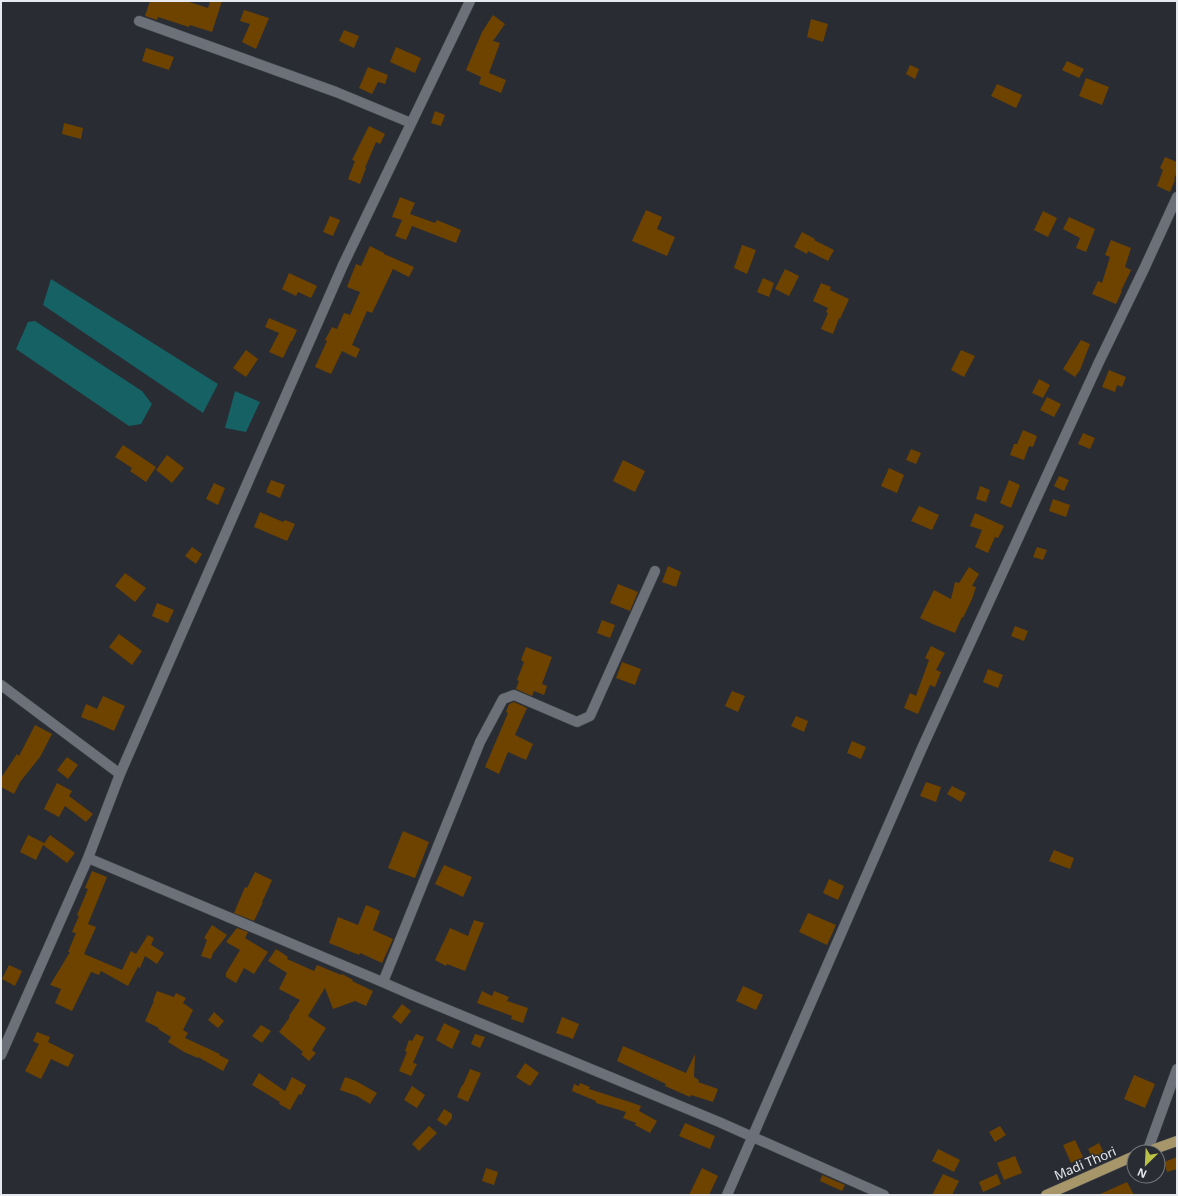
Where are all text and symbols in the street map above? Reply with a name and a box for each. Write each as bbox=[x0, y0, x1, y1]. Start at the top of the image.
street label: Madi Thori bbox=[1051, 1142, 1119, 1184]
north arrow bbox=[1126, 1144, 1166, 1184]
text: N bbox=[1135, 1165, 1149, 1182]

